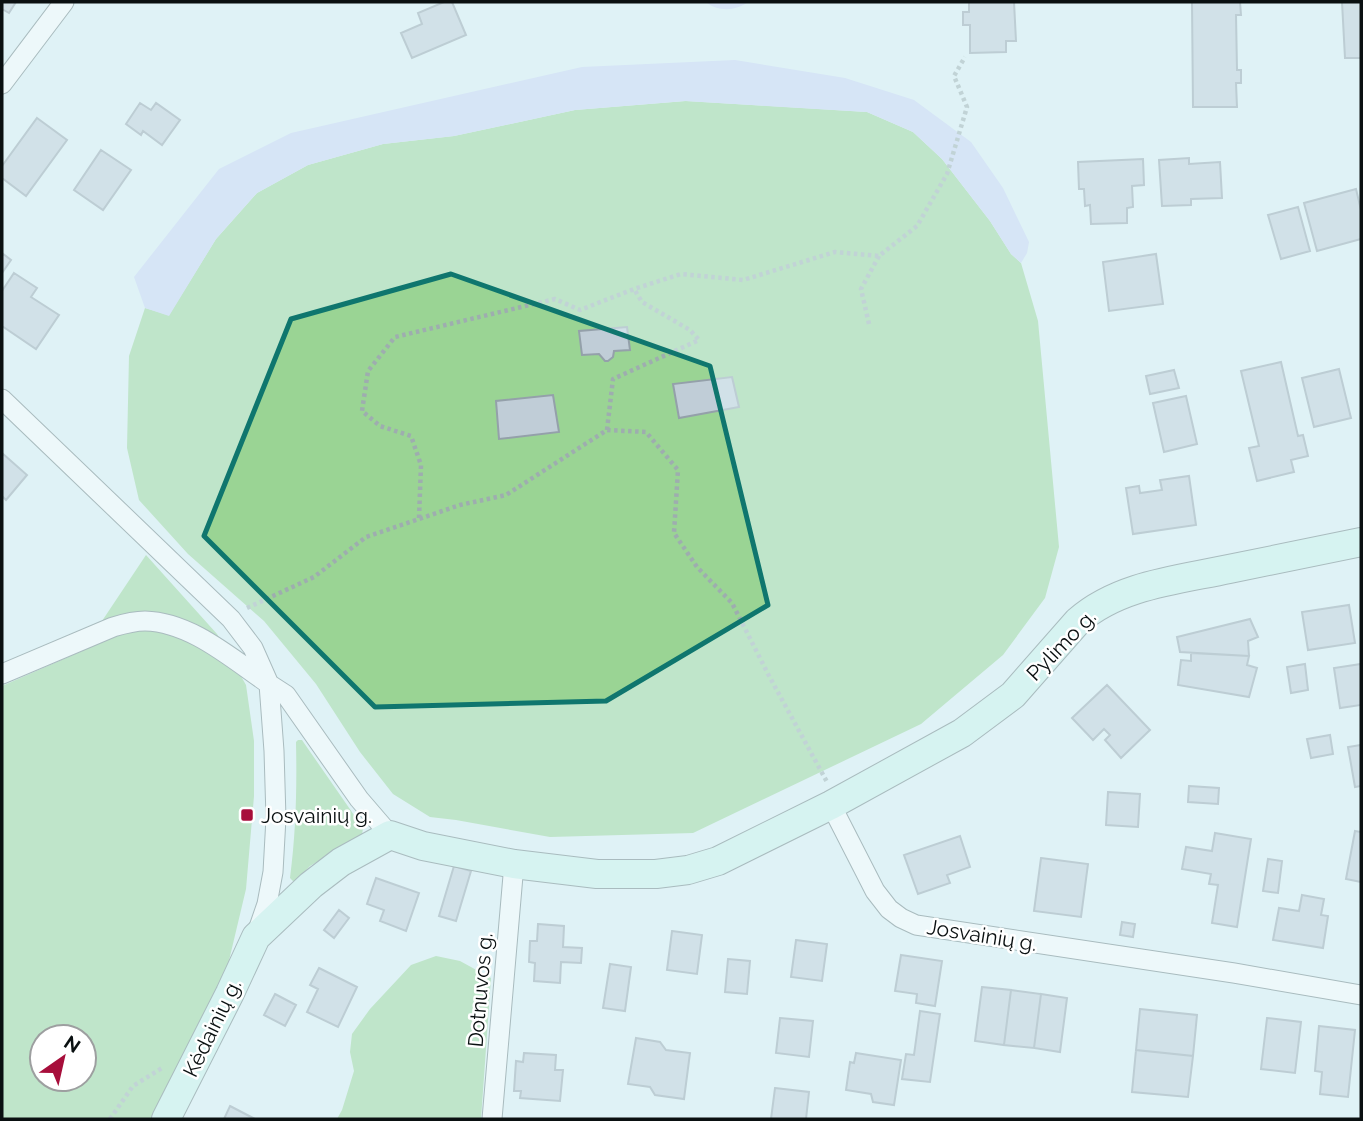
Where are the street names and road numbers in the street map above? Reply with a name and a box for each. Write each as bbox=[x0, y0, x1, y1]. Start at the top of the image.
street label: Pylimo g. bbox=[1021, 604, 1101, 686]
street label: Josvainių g. bbox=[925, 914, 1039, 956]
street label: Dotnuvos g. bbox=[463, 932, 497, 1048]
street label: Kėdainių g. bbox=[178, 975, 246, 1081]

